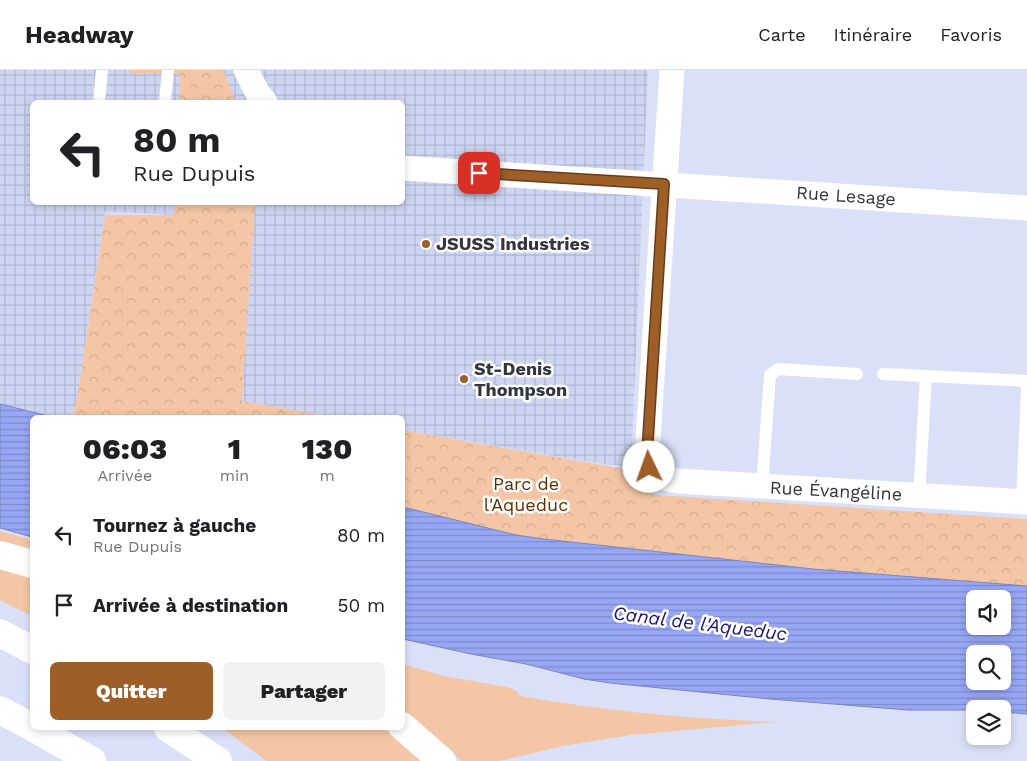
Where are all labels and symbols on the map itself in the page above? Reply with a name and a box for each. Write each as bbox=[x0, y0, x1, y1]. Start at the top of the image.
pin bbox=[458, 152, 500, 194]
street label: Rue Lesage bbox=[795, 182, 897, 209]
place label: JSUSS Industries bbox=[436, 233, 590, 254]
marker: JSUSS Industries bbox=[420, 238, 432, 250]
place label: St-Denis Thompson bbox=[474, 358, 567, 400]
marker: St-Denis Thompson bbox=[458, 373, 470, 385]
position arrow bbox=[622, 440, 674, 492]
park label: Parc de l'Aqueduc bbox=[484, 473, 568, 515]
street label: Rue Évangéline bbox=[769, 477, 903, 504]
water label: Canal de l'Aqueduc bbox=[612, 601, 788, 646]

